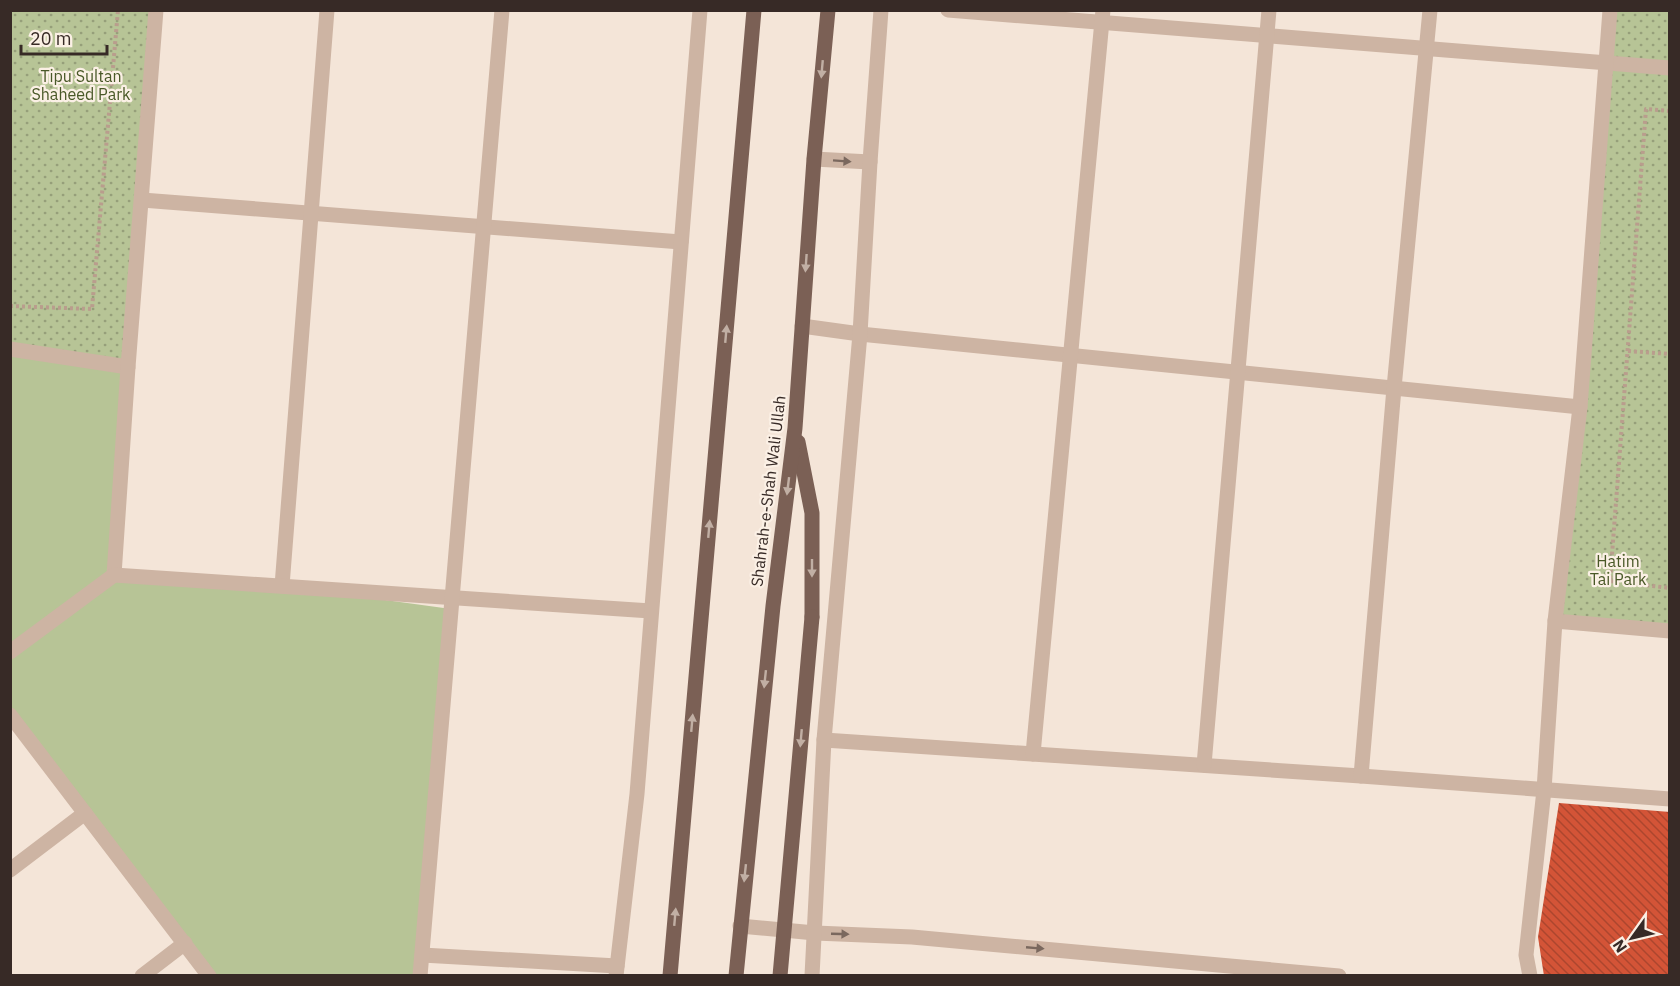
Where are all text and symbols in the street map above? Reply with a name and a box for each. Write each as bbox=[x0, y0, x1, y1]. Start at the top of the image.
scale bar bbox=[21, 18, 106, 56]
text: 20 m bbox=[30, 27, 72, 50]
one-way arrow bbox=[817, 59, 827, 78]
park label: Tipu Sultan Shaheed Park bbox=[31, 66, 131, 104]
one-way arrow bbox=[832, 156, 851, 165]
one-way arrow bbox=[802, 254, 811, 273]
one-way arrow bbox=[721, 325, 731, 344]
street label: Shahrah-e-Shah Wali Ullah bbox=[746, 394, 790, 588]
one-way arrow bbox=[783, 476, 792, 495]
one-way arrow bbox=[704, 519, 714, 538]
park label: Hatim Tai Park bbox=[1590, 551, 1647, 589]
one-way arrow bbox=[807, 559, 817, 578]
one-way arrow bbox=[760, 670, 770, 689]
one-way arrow bbox=[687, 713, 697, 732]
one-way arrow bbox=[796, 729, 806, 748]
one-way arrow bbox=[741, 864, 750, 883]
one-way arrow bbox=[670, 908, 680, 927]
north arrow bbox=[1602, 908, 1662, 968]
one-way arrow bbox=[831, 930, 850, 939]
text: N bbox=[1608, 936, 1631, 957]
one-way arrow bbox=[1025, 943, 1044, 953]

